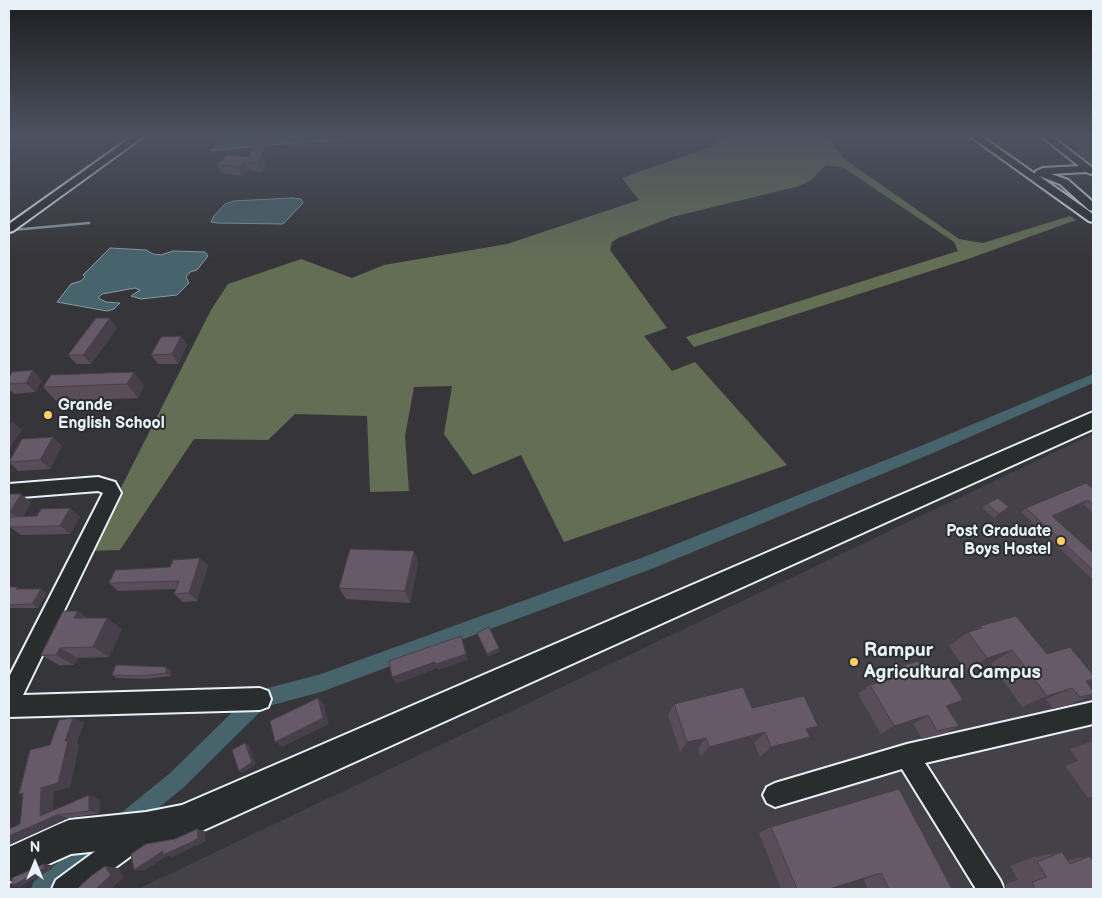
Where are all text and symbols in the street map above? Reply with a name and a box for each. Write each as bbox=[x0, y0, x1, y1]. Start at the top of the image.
place label: Grande English School bbox=[58, 396, 165, 434]
marker: Grande English School bbox=[42, 409, 54, 421]
place label: Post Graduate Boys Hostel bbox=[946, 522, 1051, 560]
marker: Post Graduate Boys Hostel bbox=[1055, 535, 1067, 547]
place label: Rampur Agricultural Campus bbox=[864, 640, 1041, 684]
marker: Rampur Agricultural Campus bbox=[848, 656, 860, 668]
north arrow bbox=[10, 838, 60, 888]
text: N bbox=[30, 839, 40, 856]

